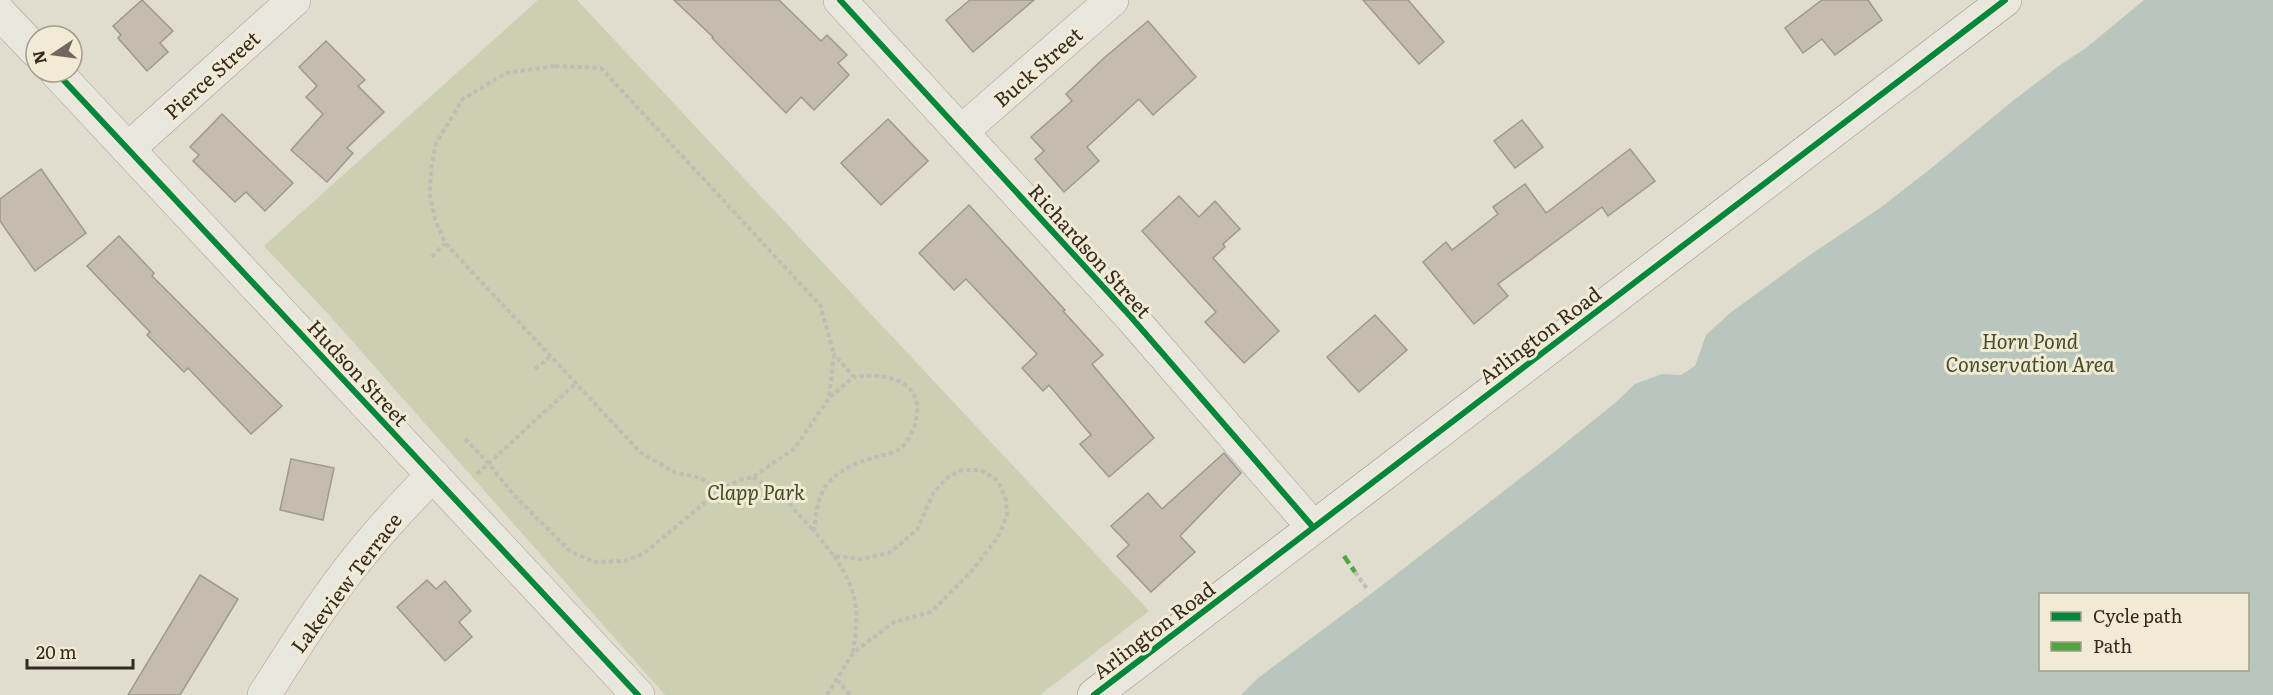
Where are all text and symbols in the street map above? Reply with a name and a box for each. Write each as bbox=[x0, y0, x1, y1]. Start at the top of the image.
street label: Buck Street bbox=[986, 19, 1088, 113]
street label: Pierce Street bbox=[157, 23, 265, 125]
north arrow bbox=[24, 24, 84, 84]
text: N bbox=[25, 48, 52, 67]
street label: Richardson Street bbox=[1023, 176, 1159, 324]
street label: Arlington Road bbox=[1472, 278, 1606, 390]
street label: Hudson Street bbox=[302, 312, 416, 432]
park label: Horn Pond Conservation Area bbox=[1946, 325, 2115, 378]
park label: Clapp Park bbox=[707, 476, 805, 506]
street label: Lakeview Terrace bbox=[282, 506, 408, 658]
street label: Arlington Road bbox=[1086, 573, 1220, 685]
legend bbox=[2039, 593, 2249, 671]
text: Cycle path bbox=[2093, 602, 2182, 629]
scale bar bbox=[27, 632, 134, 670]
text: Path bbox=[2093, 632, 2132, 659]
text: 20 m bbox=[36, 638, 77, 665]

